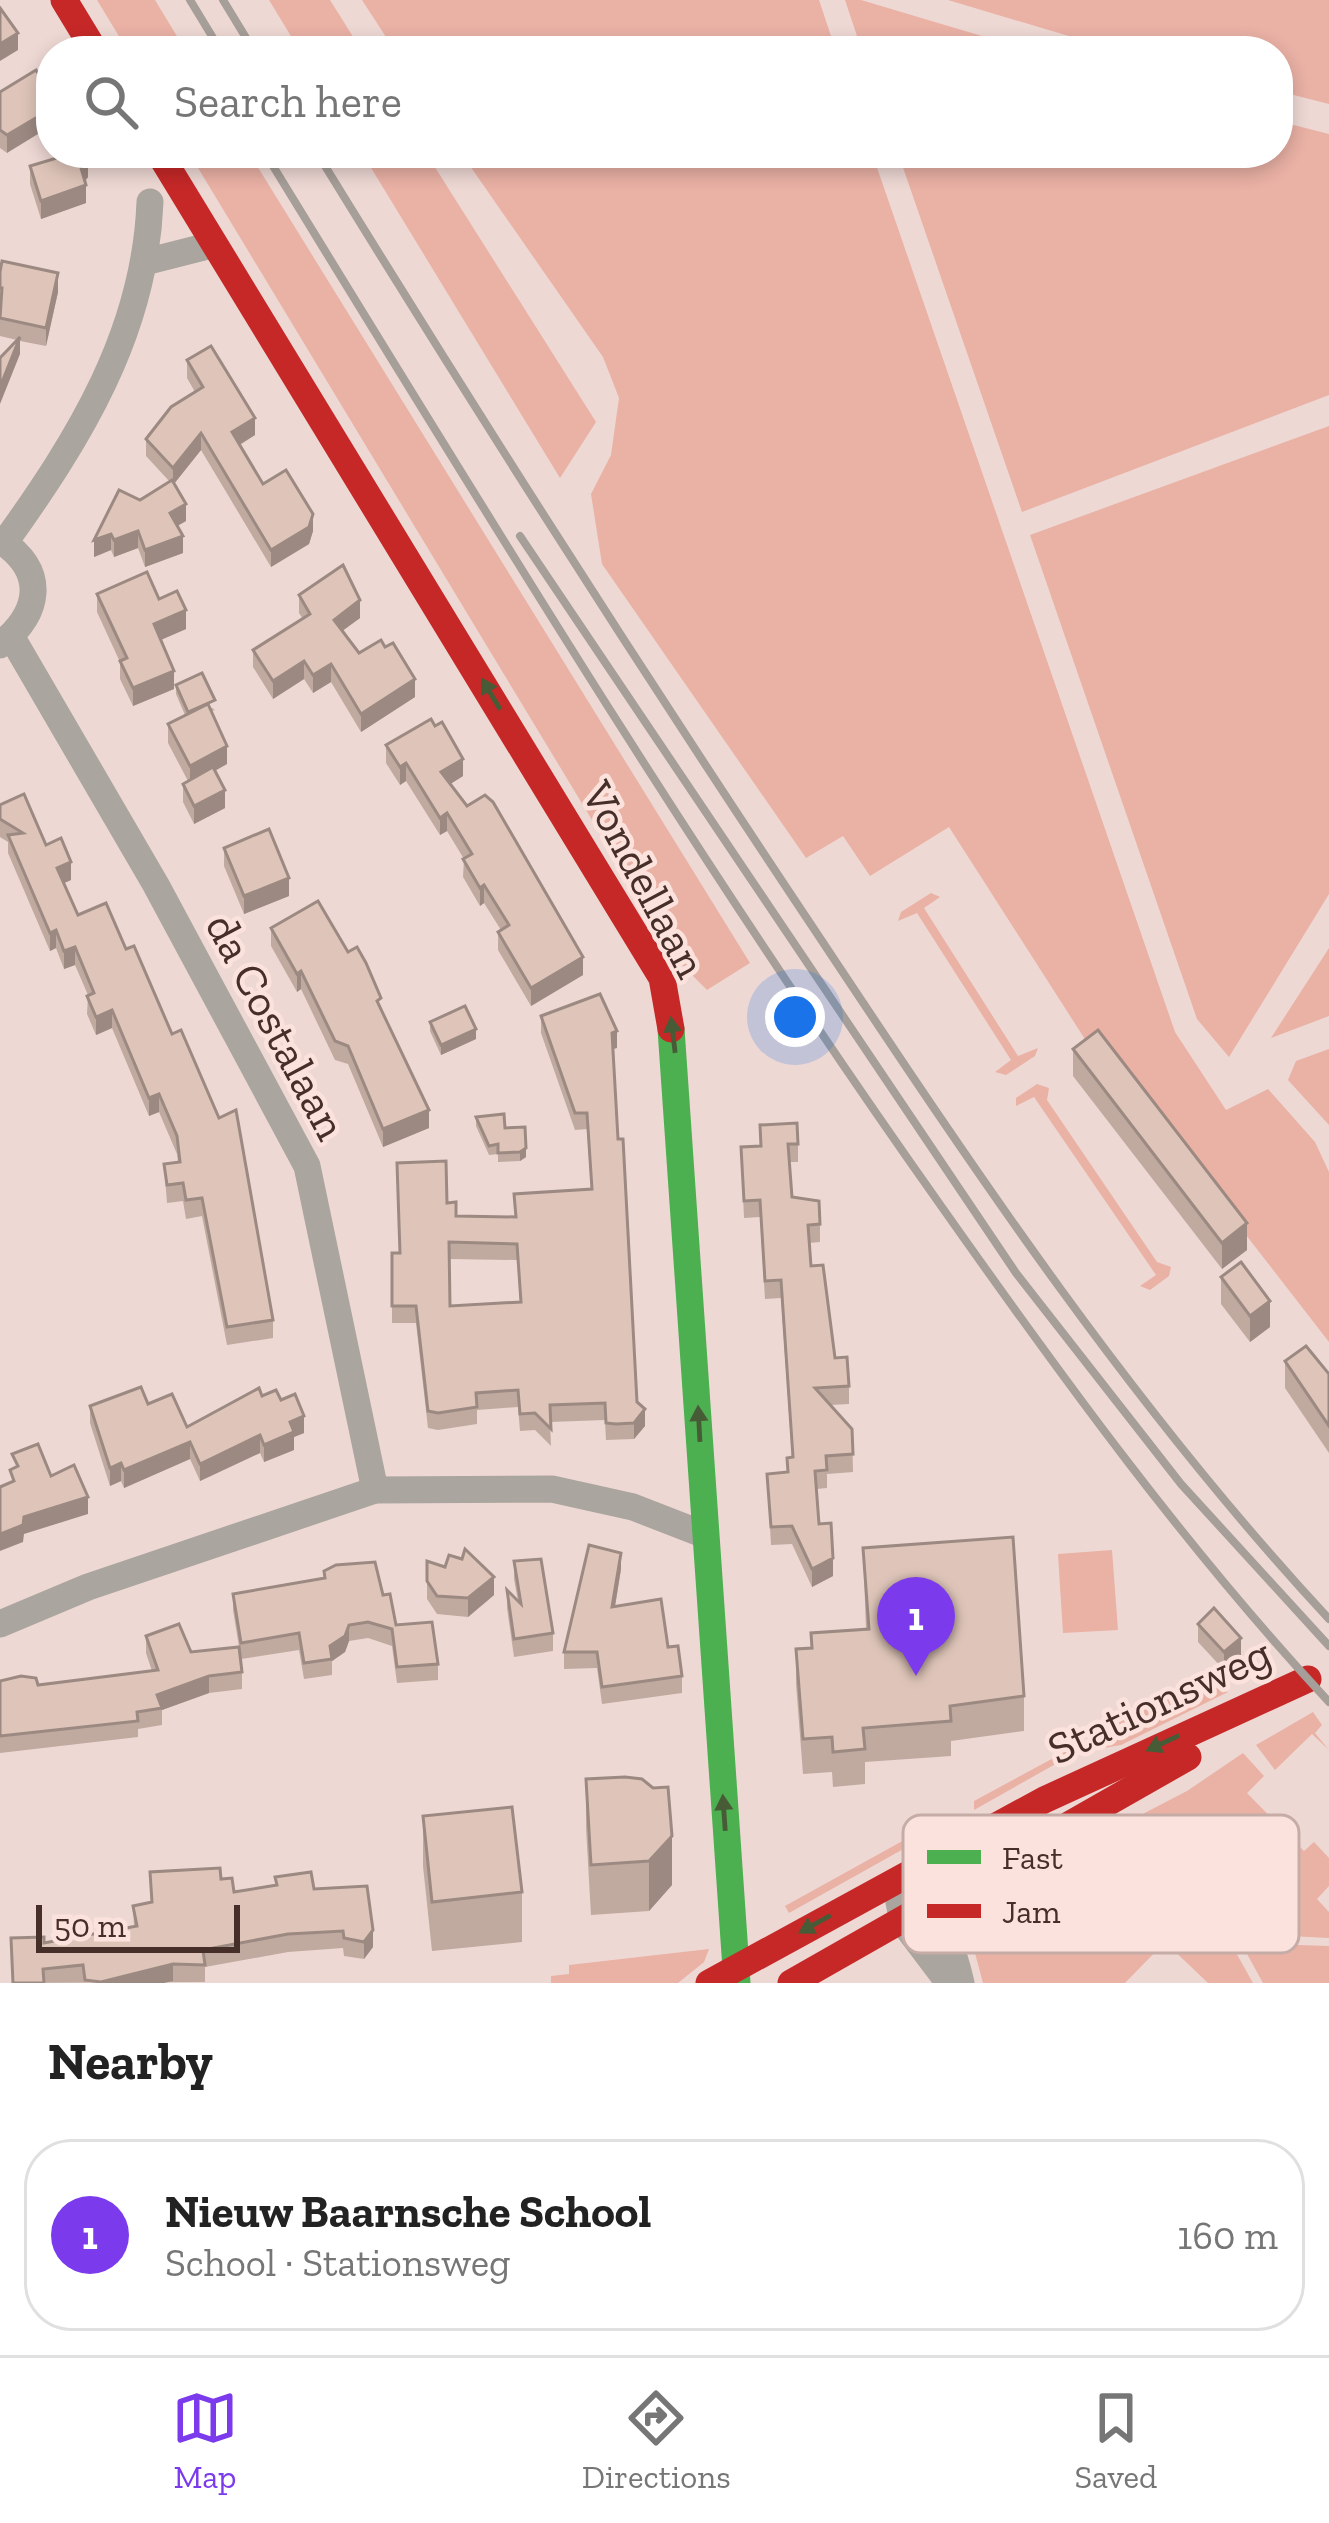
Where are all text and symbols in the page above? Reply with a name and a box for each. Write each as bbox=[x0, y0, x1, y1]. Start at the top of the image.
search box bbox=[36, 36, 1293, 168]
icon: search bbox=[78, 69, 144, 135]
text: Search here bbox=[174, 75, 402, 129]
one-way arrow bbox=[481, 677, 502, 711]
street label: Vondellaan bbox=[570, 771, 718, 987]
street label: da Costalaan bbox=[194, 904, 358, 1149]
your location bbox=[765, 987, 825, 1047]
one-way arrow bbox=[663, 1016, 682, 1053]
one-way arrow bbox=[689, 1404, 708, 1442]
pin: 1 bbox=[877, 1577, 955, 1676]
street label: Stationsweg bbox=[1039, 1626, 1280, 1776]
one-way arrow bbox=[1145, 1733, 1180, 1753]
one-way arrow bbox=[715, 1794, 734, 1831]
legend bbox=[903, 1815, 1299, 1953]
text: Fast bbox=[1002, 1838, 1063, 1877]
text: Jam bbox=[1002, 1892, 1061, 1931]
scale bar bbox=[36, 1899, 240, 1952]
text: 50 m bbox=[54, 1906, 126, 1945]
one-way arrow bbox=[798, 1913, 832, 1934]
text: Nearby bbox=[48, 2031, 213, 2092]
text: Nieuw Baarnsche School bbox=[165, 2185, 651, 2239]
text: 1 bbox=[82, 2212, 98, 2259]
text: 160 m bbox=[1177, 2212, 1278, 2259]
text: School · Stationsweg bbox=[165, 2239, 510, 2286]
tab: Map bbox=[172, 2385, 238, 2496]
tab: Directions bbox=[582, 2385, 731, 2496]
tab: Saved bbox=[1074, 2385, 1157, 2496]

